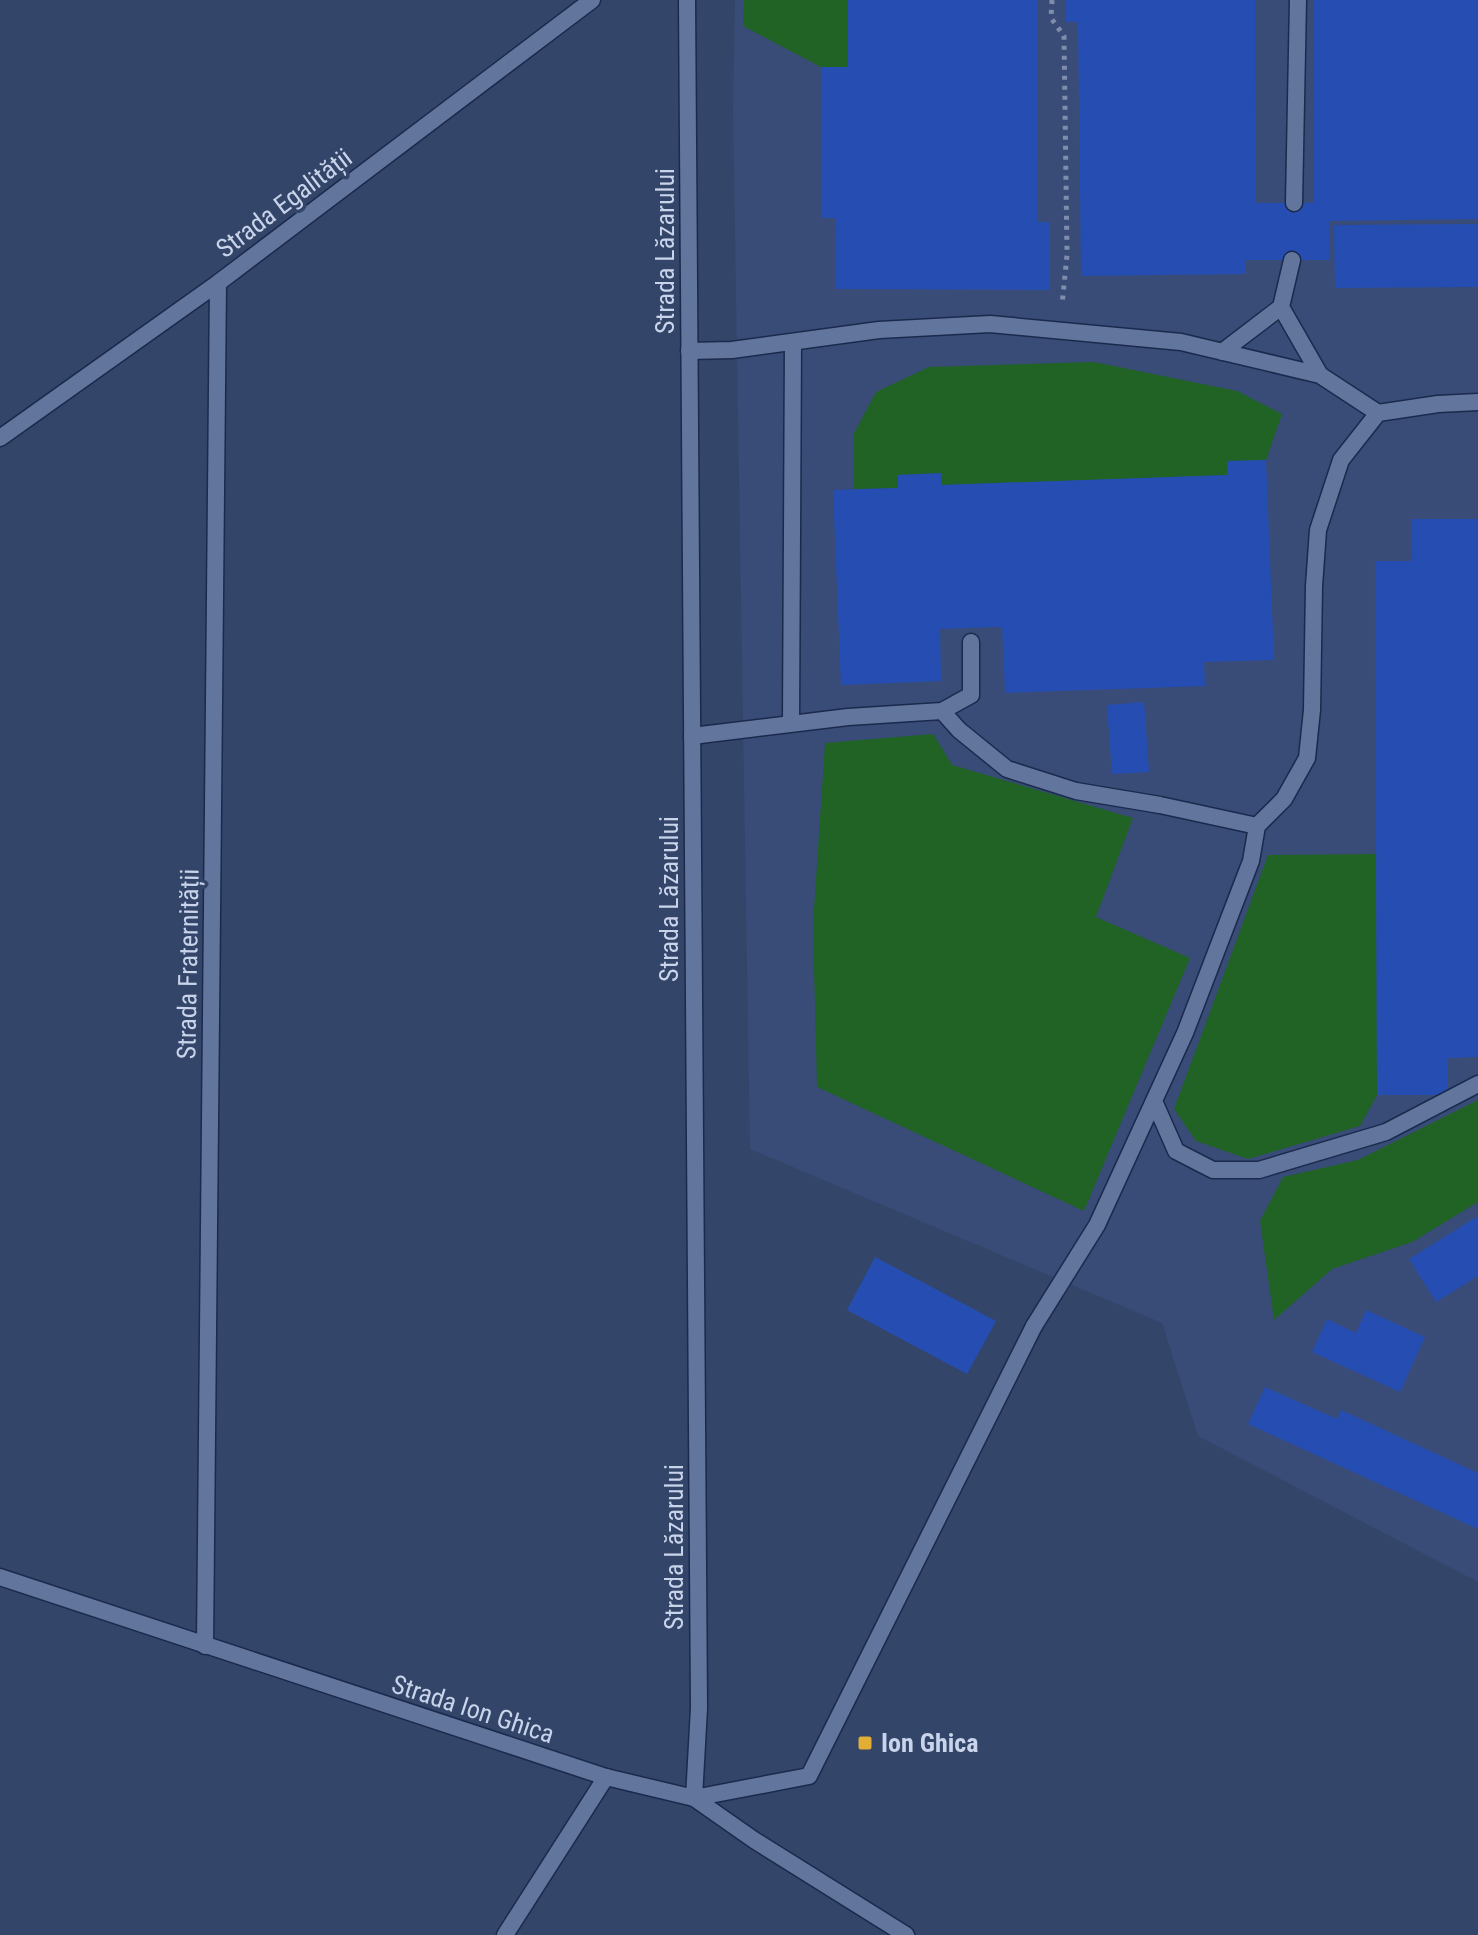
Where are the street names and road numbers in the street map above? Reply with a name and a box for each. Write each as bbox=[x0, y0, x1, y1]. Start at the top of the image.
street label: Strada Egalității bbox=[210, 142, 358, 265]
street label: Strada Lăzarului bbox=[650, 168, 680, 334]
street label: Strada Lăzarului bbox=[654, 816, 684, 982]
street label: Strada Fraternității bbox=[171, 868, 206, 1060]
street label: Strada Lăzarului bbox=[659, 1464, 689, 1630]
street label: Strada Ion Ghica bbox=[388, 1669, 558, 1749]

